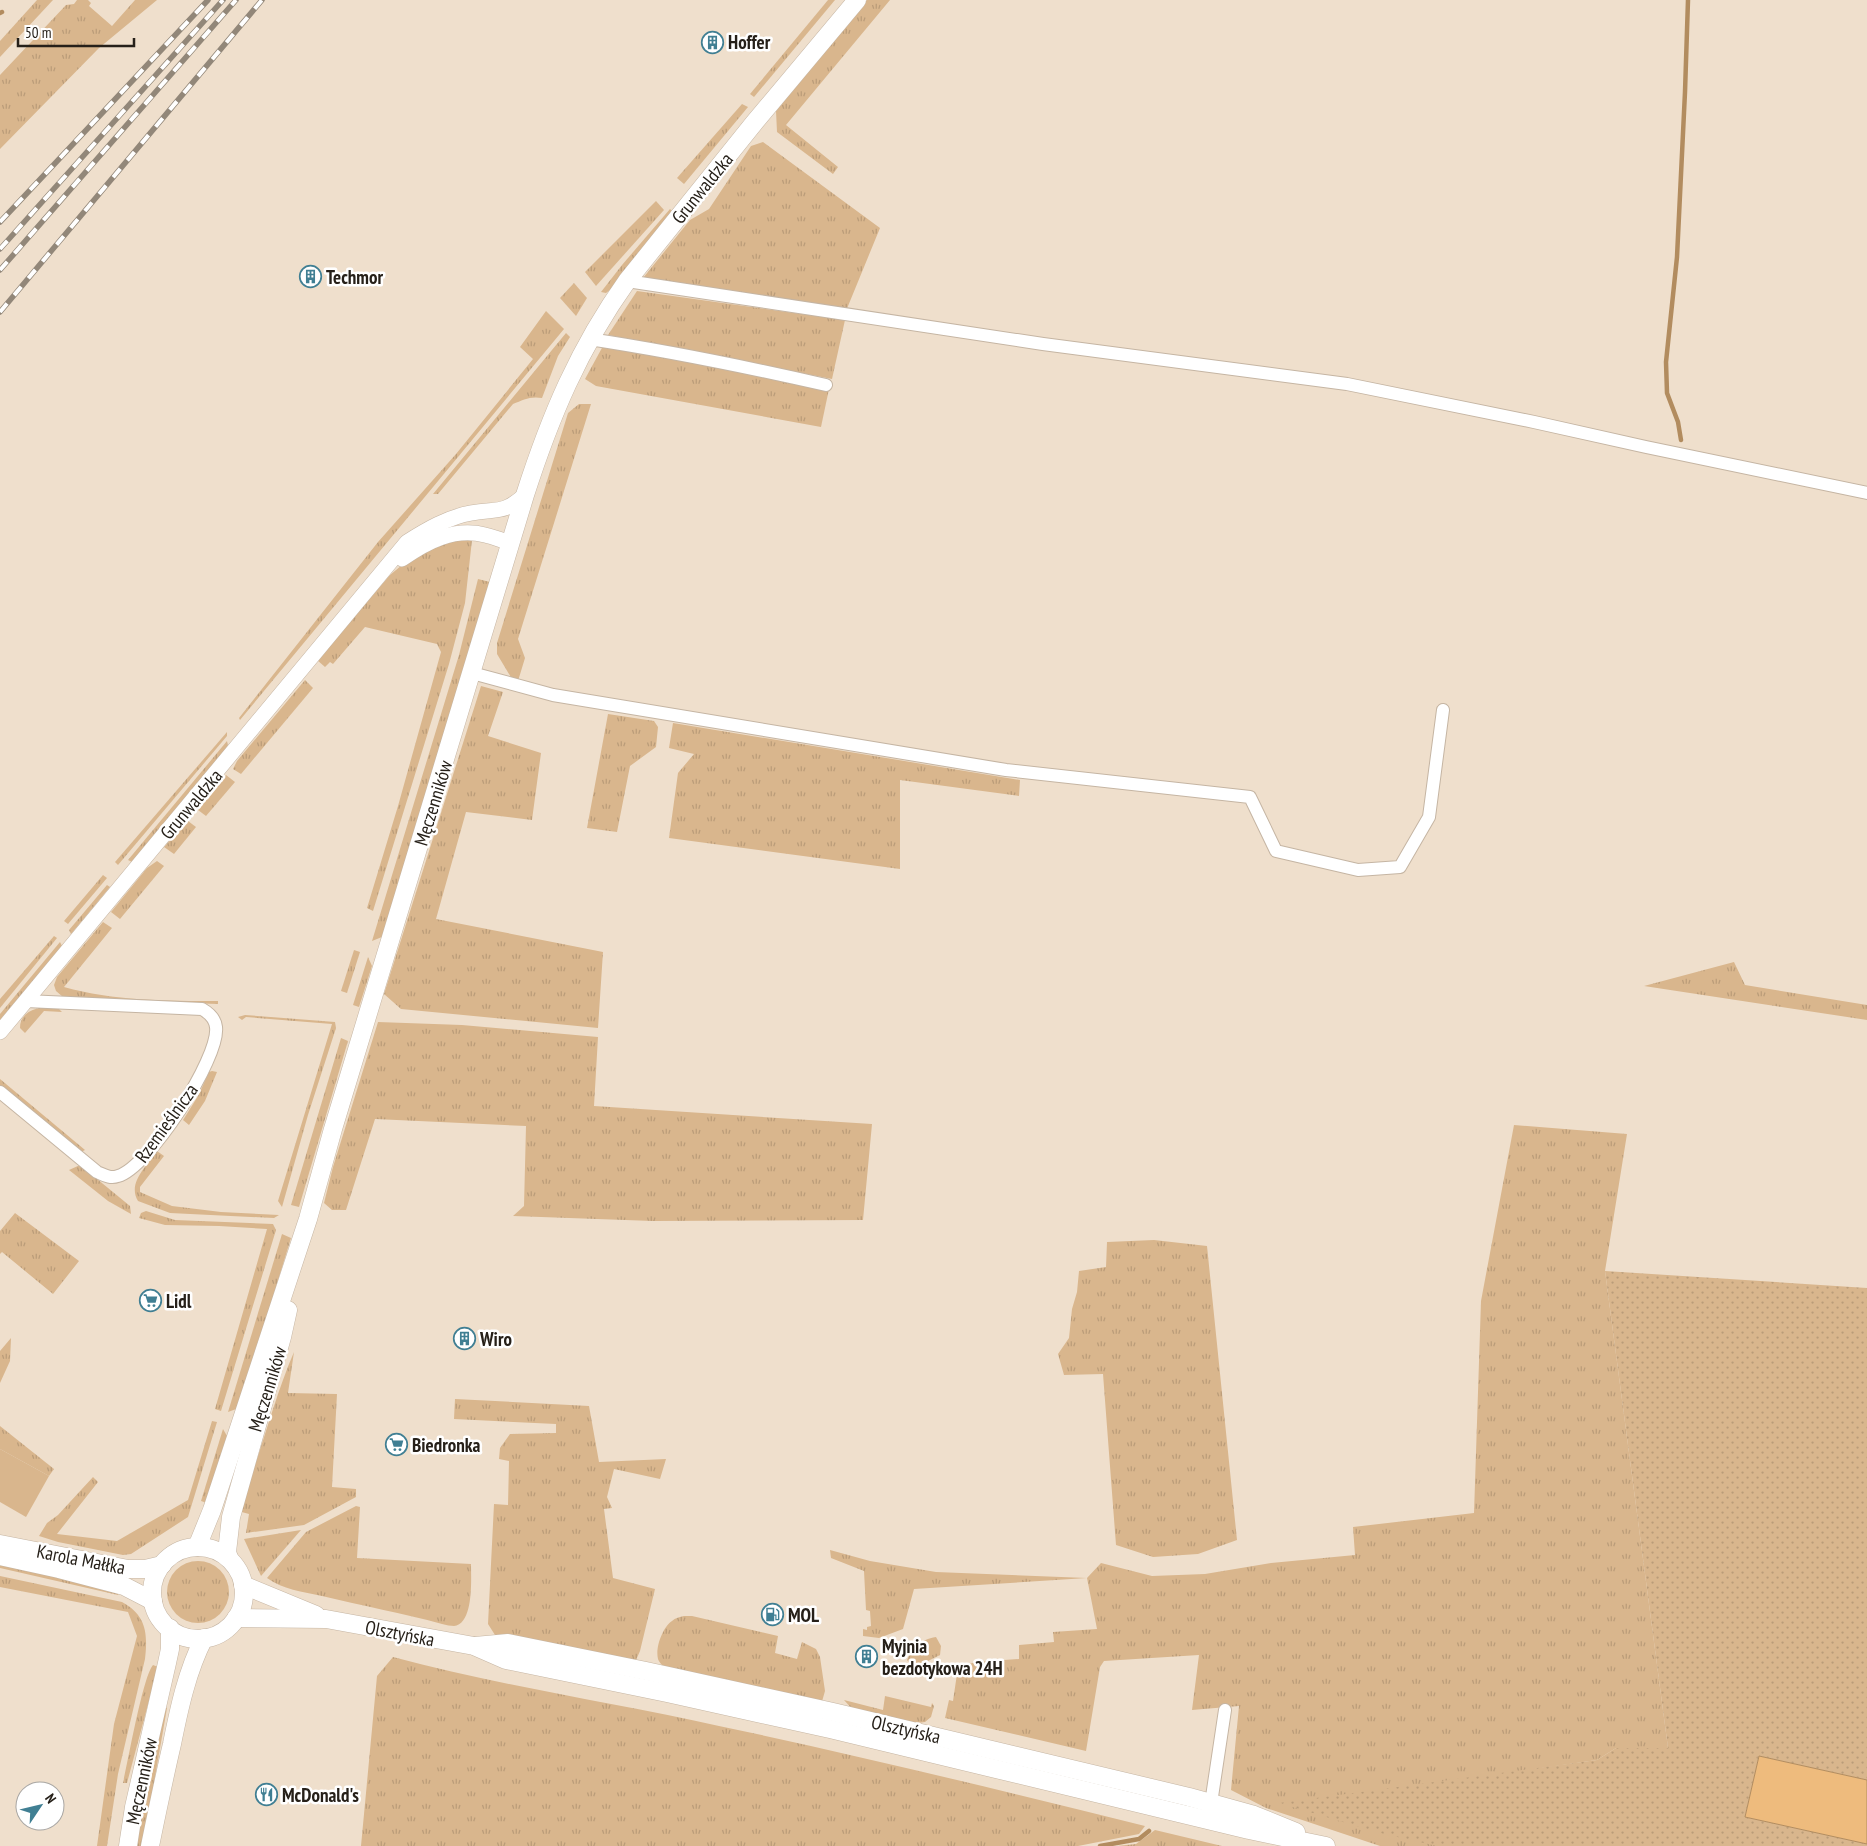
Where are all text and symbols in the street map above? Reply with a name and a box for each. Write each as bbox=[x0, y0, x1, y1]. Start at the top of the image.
scale bar bbox=[18, 15, 134, 47]
text: 50 m bbox=[25, 23, 51, 42]
building icon: Hoffer bbox=[700, 30, 724, 54]
place label: Hoffer bbox=[728, 30, 771, 54]
street label: Grunwaldzka bbox=[666, 148, 738, 228]
building icon: Techmor bbox=[298, 265, 322, 289]
place label: Techmor bbox=[326, 265, 383, 289]
street label: Męczenników bbox=[409, 757, 458, 849]
street label: Grunwaldzka bbox=[155, 764, 227, 844]
street label: Rzemieślnicza bbox=[129, 1079, 203, 1167]
supermarket icon: Lidl bbox=[138, 1289, 162, 1313]
place label: Lidl bbox=[166, 1289, 192, 1313]
building icon: Wiro bbox=[452, 1327, 476, 1351]
place label: Wiro bbox=[479, 1327, 512, 1351]
street label: Męczenników bbox=[243, 1343, 292, 1435]
supermarket icon: Biedronka bbox=[384, 1433, 408, 1457]
place label: Biedronka bbox=[412, 1433, 481, 1457]
street label: Karola Małłka bbox=[35, 1539, 127, 1579]
fuel station icon: MOL bbox=[760, 1603, 784, 1627]
place label: MOL bbox=[788, 1603, 819, 1627]
street label: Olsztyńska bbox=[363, 1615, 437, 1651]
place label: Myjnia bezdotykowa 24H bbox=[882, 1634, 1003, 1680]
building icon: Myjnia bezdotykowa 24H bbox=[854, 1645, 878, 1669]
street label: Olsztyńska bbox=[869, 1709, 943, 1749]
street label: Męczenników bbox=[120, 1735, 162, 1827]
north arrow bbox=[15, 1781, 65, 1831]
restaurant icon: McDonald's bbox=[254, 1783, 278, 1807]
place label: McDonald's bbox=[282, 1783, 359, 1807]
text: N bbox=[41, 1790, 60, 1807]

